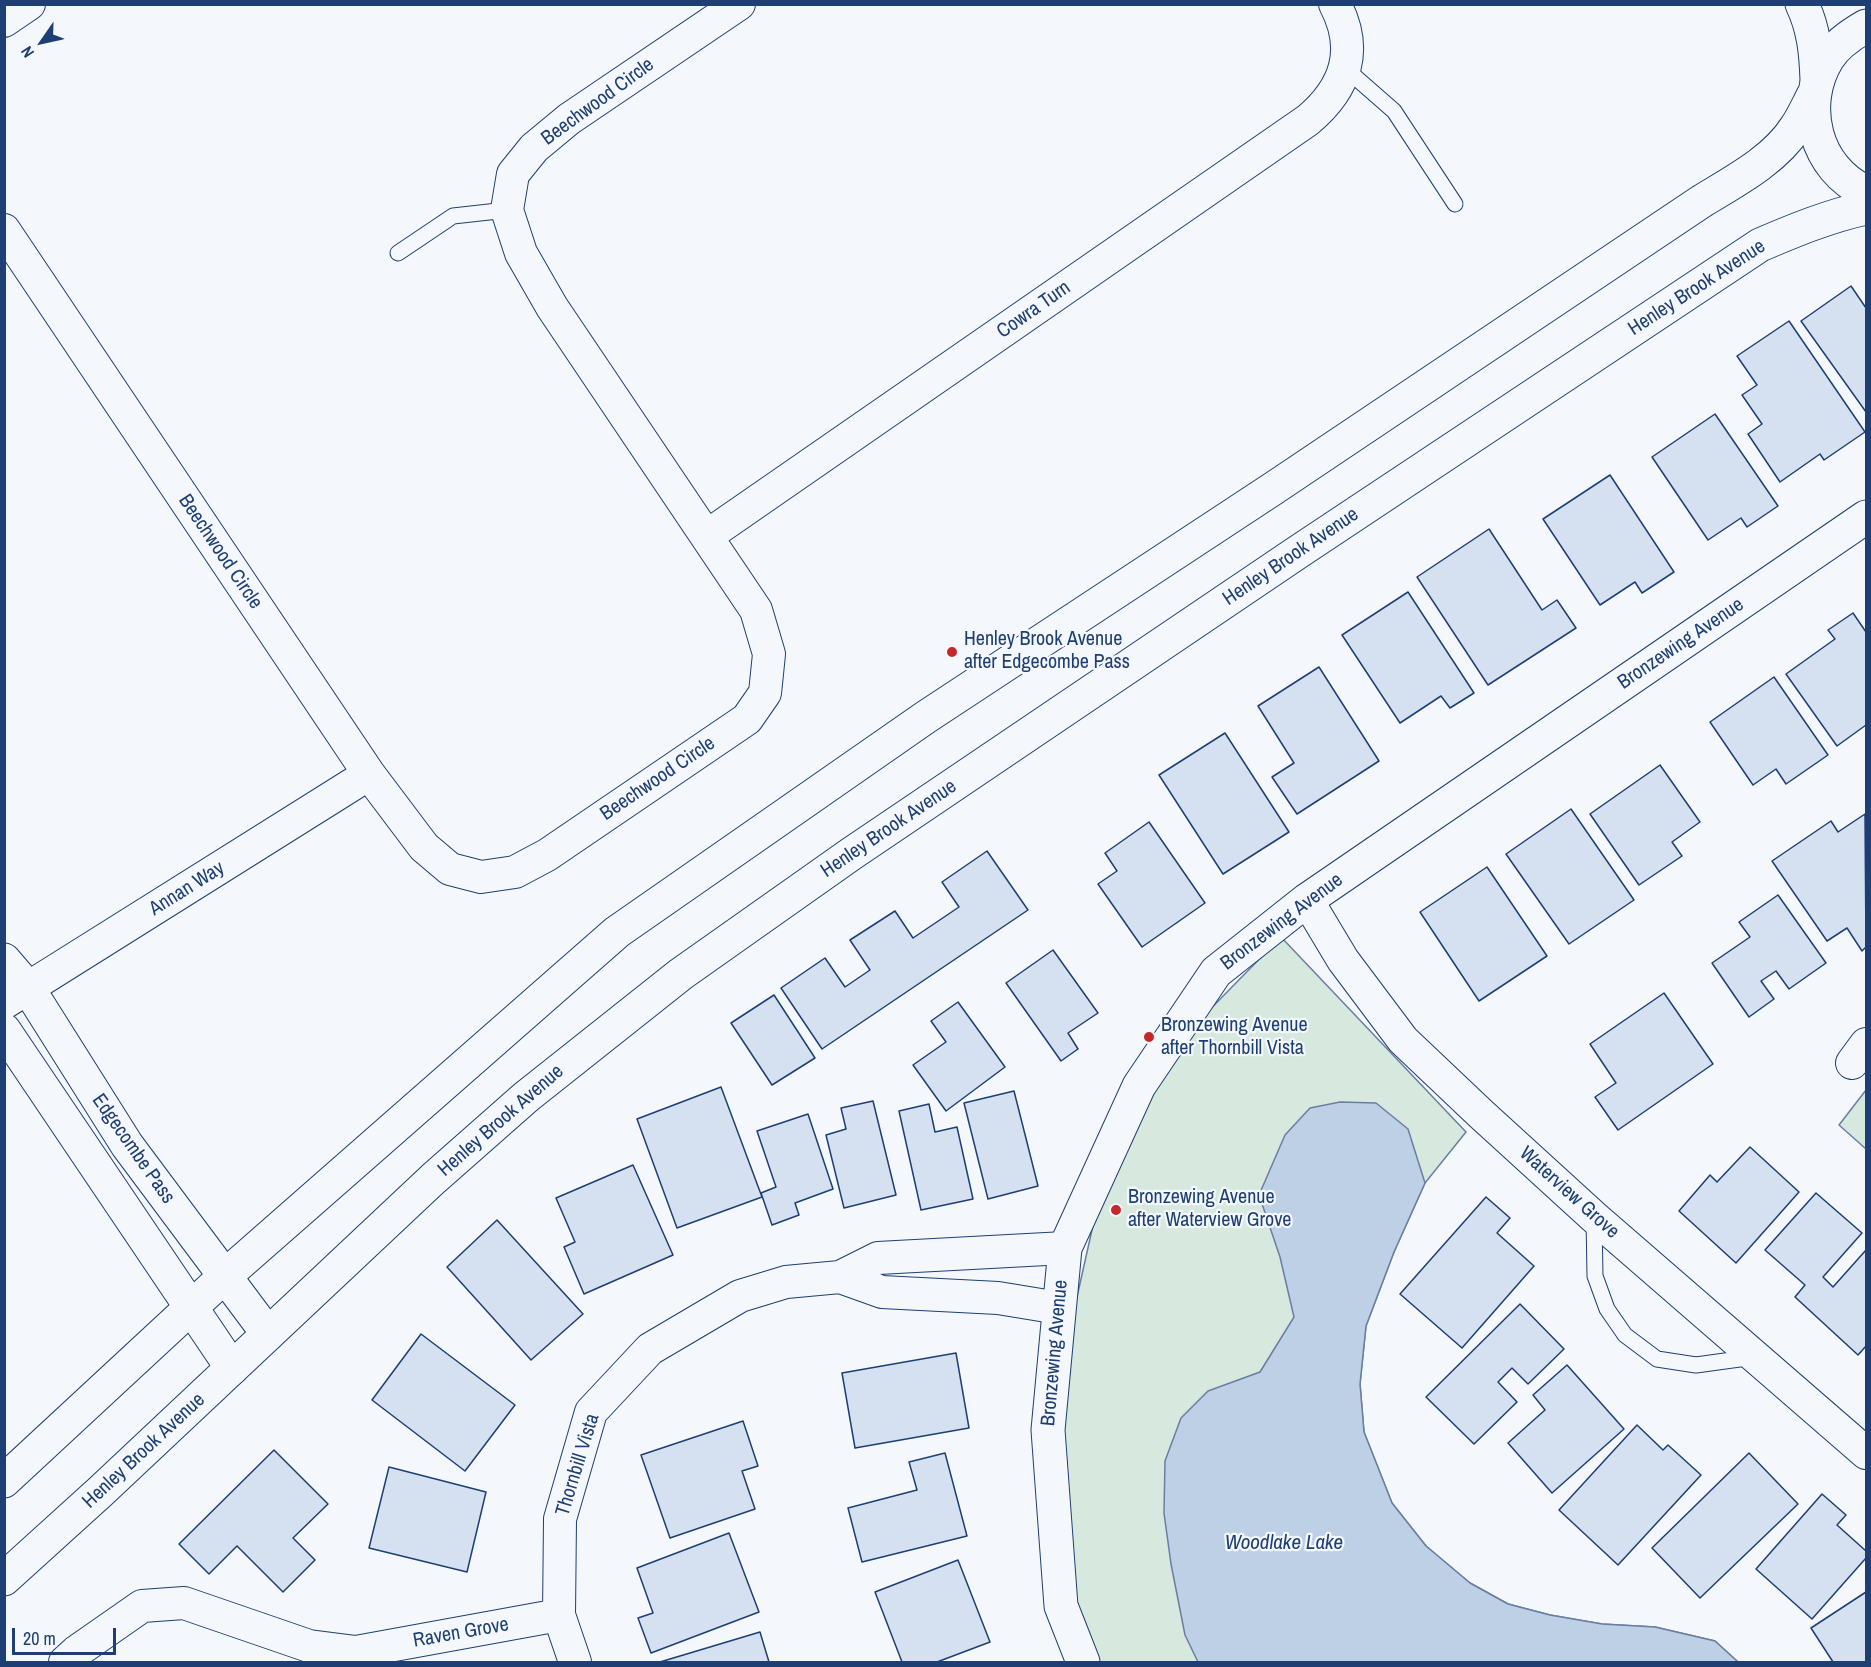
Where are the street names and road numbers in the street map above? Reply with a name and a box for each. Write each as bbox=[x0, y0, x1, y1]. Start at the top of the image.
street label: Beechwood Circle bbox=[537, 53, 659, 151]
street label: Henley Brook Avenue bbox=[1624, 235, 1770, 341]
street label: Cowra Turn bbox=[993, 276, 1075, 344]
street label: Beechwood Circle bbox=[173, 490, 267, 614]
street label: Henley Brook Avenue bbox=[1219, 503, 1363, 611]
street label: Bronzewing Avenue bbox=[1614, 593, 1748, 695]
street label: Beechwood Circle bbox=[596, 732, 720, 826]
street label: Henley Brook Avenue bbox=[817, 775, 961, 883]
street label: Annan Way bbox=[145, 857, 229, 921]
street label: Bronzewing Avenue bbox=[1216, 868, 1348, 976]
street label: Henley Brook Avenue bbox=[433, 1060, 569, 1182]
street label: Edgecombe Pass bbox=[86, 1089, 180, 1209]
street label: Waterview Grove bbox=[1514, 1142, 1624, 1244]
street label: Bronzewing Avenue bbox=[1037, 1279, 1073, 1427]
street label: Henley Brook Avenue bbox=[78, 1388, 210, 1514]
street label: Thornbill Vista bbox=[551, 1411, 605, 1519]
street label: Raven Grove bbox=[411, 1613, 511, 1653]

